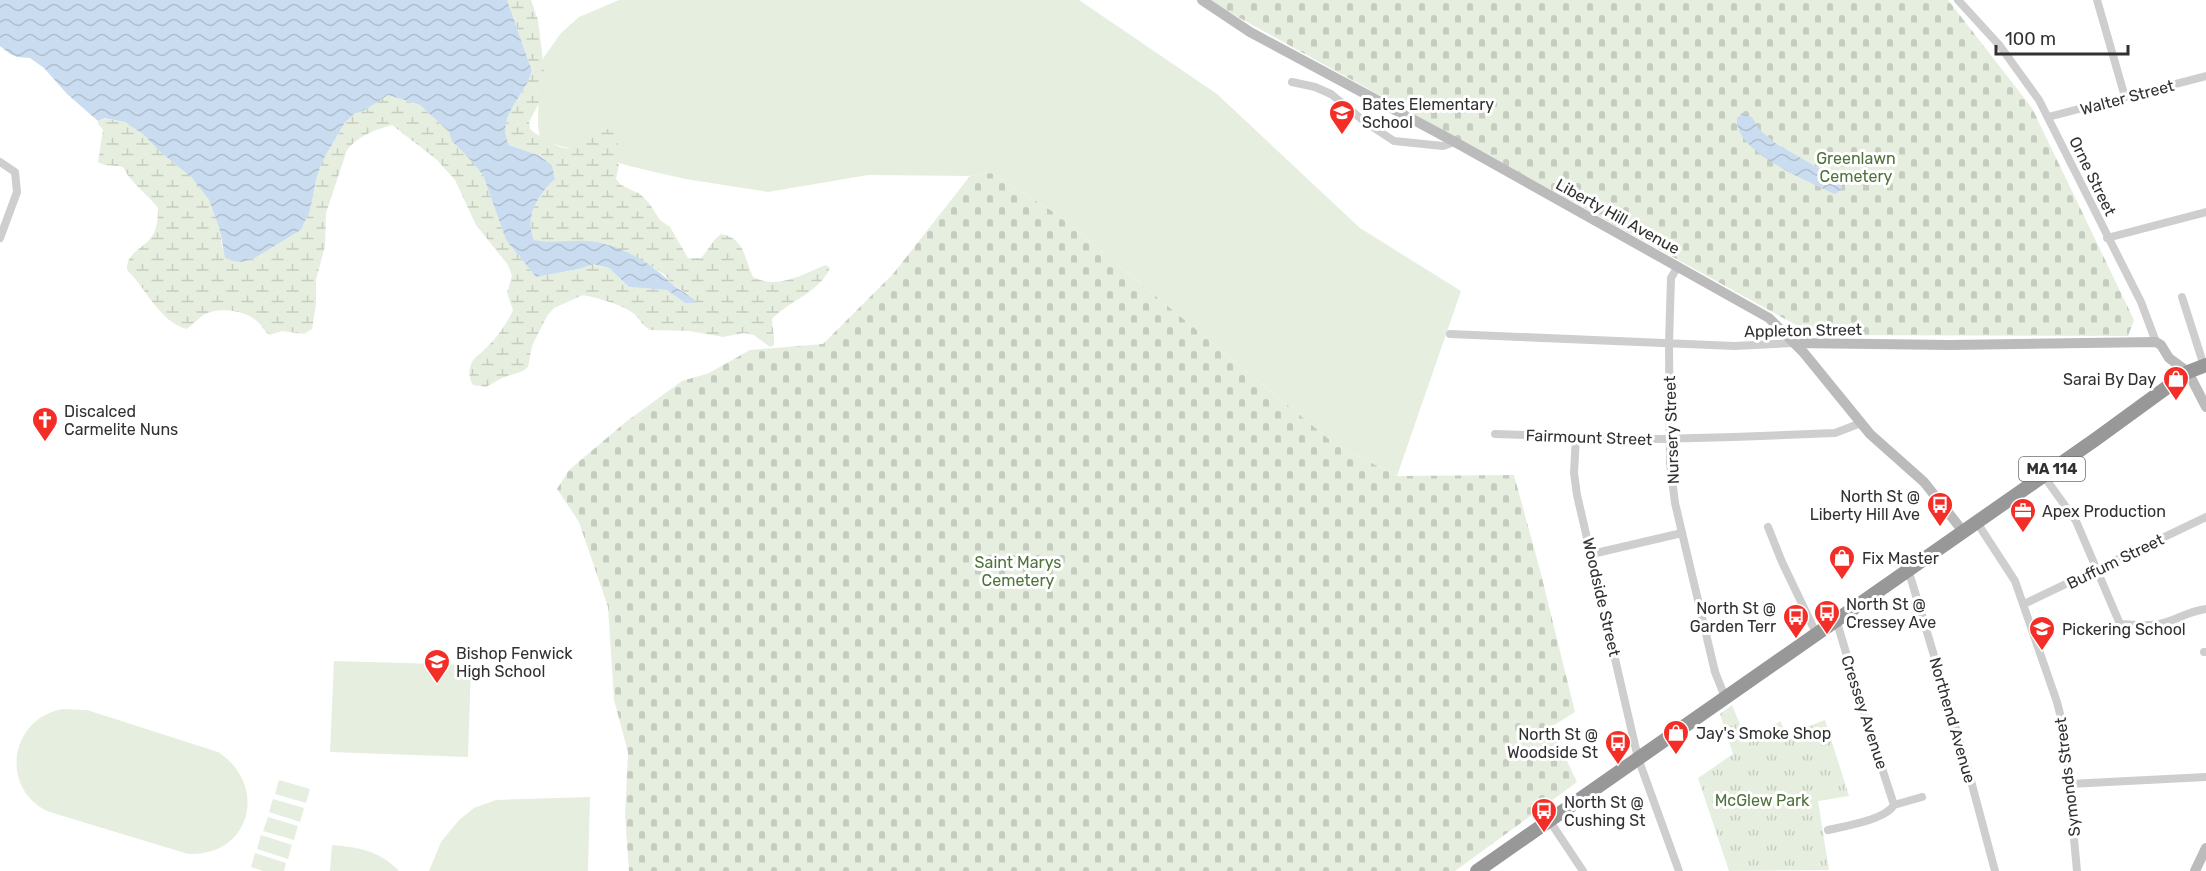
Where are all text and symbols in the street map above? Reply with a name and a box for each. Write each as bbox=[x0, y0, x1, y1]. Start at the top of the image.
scale bar bbox=[1996, 18, 2128, 56]
text: 100 m bbox=[2005, 28, 2056, 50]
street label: Walter Street bbox=[2078, 76, 2176, 119]
place label: Bates Elementary School bbox=[1362, 95, 1494, 132]
school or university icon: Bates Elementary School bbox=[1327, 98, 1357, 136]
street label: Orne Street bbox=[2065, 134, 2120, 219]
park label: Greenlawn Cemetery bbox=[1816, 149, 1896, 186]
street label: Liberty Hill Avenue bbox=[1553, 175, 1683, 258]
street label: Appleton Street bbox=[1744, 320, 1862, 341]
shop icon: Sarai By Day bbox=[2161, 364, 2191, 402]
place label: Sarai By Day bbox=[2063, 370, 2156, 389]
street label: Nursery Street bbox=[1660, 375, 1683, 485]
place label: Discalced Carmelite Nuns bbox=[64, 402, 178, 439]
church icon: Discalced Carmelite Nuns bbox=[30, 405, 60, 443]
street label: Fairmount Street bbox=[1525, 426, 1653, 449]
road number: MA 114 bbox=[2019, 457, 2085, 481]
place label: North St @ Liberty Hill Ave bbox=[1810, 487, 1920, 524]
bus stop icon: North St @ Liberty Hill Ave bbox=[1925, 490, 1955, 528]
office icon: Apex Production bbox=[2008, 496, 2038, 534]
place label: Apex Production bbox=[2042, 502, 2166, 521]
street label: Buffum Street bbox=[2064, 530, 2167, 593]
street label: Woodside Street bbox=[1579, 536, 1624, 658]
shop icon: Fix Master bbox=[1827, 543, 1857, 581]
place label: Fix Master bbox=[1862, 549, 1939, 568]
park label: Saint Marys Cemetery bbox=[975, 553, 1061, 590]
place label: North St @ Cressey Ave bbox=[1846, 595, 1936, 632]
bus stop icon: North St @ Cressey Ave bbox=[1812, 598, 1842, 636]
place label: North St @ Garden Terr bbox=[1690, 599, 1776, 636]
bus stop icon: North St @ Garden Terr bbox=[1781, 602, 1811, 640]
school or university icon: Pickering School bbox=[2027, 614, 2057, 652]
place label: Pickering School bbox=[2062, 620, 2186, 639]
place label: Bishop Fenwick High School bbox=[456, 644, 573, 681]
school or university icon: Bishop Fenwick High School bbox=[422, 647, 452, 685]
street label: Cressey Avenue bbox=[1837, 653, 1892, 771]
street label: Northend Avenue bbox=[1925, 655, 1980, 785]
street label: Symonds Street bbox=[2051, 716, 2084, 838]
shop icon: Jay's Smoke Shop bbox=[1661, 718, 1691, 756]
place label: Jay's Smoke Shop bbox=[1696, 724, 1831, 743]
place label: North St @ Woodside St bbox=[1507, 725, 1598, 762]
bus stop icon: North St @ Woodside St bbox=[1603, 728, 1633, 766]
park label: McGlew Park bbox=[1715, 791, 1810, 810]
place label: North St @ Cushing St bbox=[1564, 793, 1645, 830]
bus stop icon: North St @ Cushing St bbox=[1529, 796, 1559, 834]

